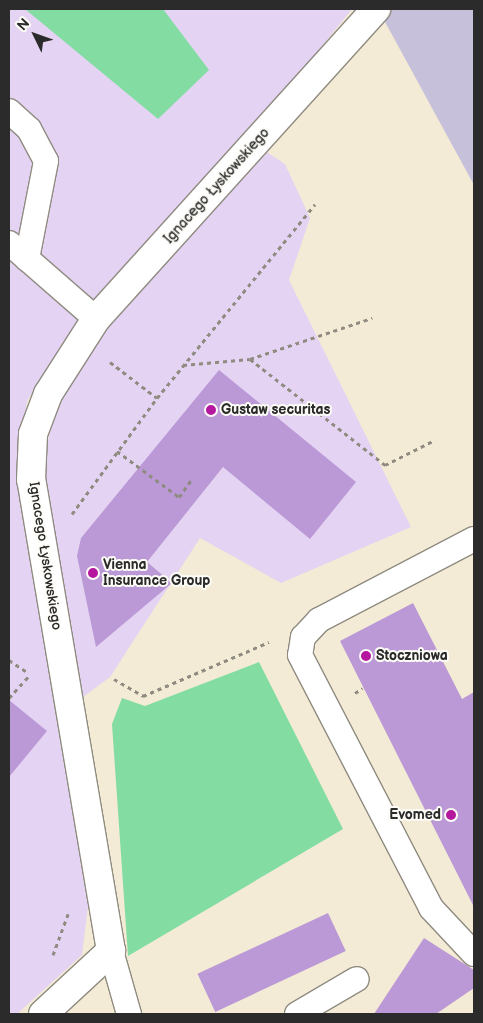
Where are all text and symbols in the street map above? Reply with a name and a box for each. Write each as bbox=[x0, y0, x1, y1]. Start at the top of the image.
north arrow bbox=[10, 10, 60, 60]
text: N bbox=[14, 15, 33, 34]
street label: Ignacego Łyskowskiego bbox=[161, 125, 273, 247]
place label: Gustaw securitas bbox=[221, 402, 330, 418]
marker: Gustaw securitas bbox=[205, 404, 217, 416]
street label: Ignacego Łyskowskiego bbox=[25, 481, 65, 631]
place label: Vienna Insurance Group bbox=[103, 557, 210, 590]
marker: Vienna Insurance Group bbox=[87, 567, 99, 579]
place label: Stoczniowa bbox=[376, 648, 448, 664]
marker: Stoczniowa bbox=[360, 650, 372, 662]
place label: Evomed bbox=[389, 807, 441, 823]
marker: Evomed bbox=[445, 809, 457, 821]

